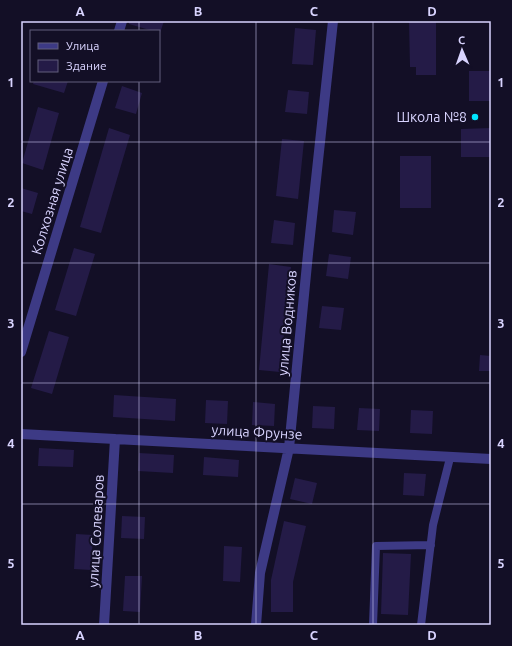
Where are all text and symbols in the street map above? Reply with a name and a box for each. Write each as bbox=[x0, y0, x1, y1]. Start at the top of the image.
text: A bbox=[75, 4, 85, 18]
text: B bbox=[194, 4, 203, 18]
text: C bbox=[310, 4, 319, 18]
text: D bbox=[427, 4, 437, 18]
legend bbox=[30, 30, 160, 82]
north arrow bbox=[442, 30, 482, 70]
text: С bbox=[458, 34, 465, 46]
text: Улица bbox=[66, 39, 99, 52]
text: Здание bbox=[66, 59, 107, 72]
text: 1 bbox=[7, 75, 15, 89]
text: 1 bbox=[497, 75, 505, 89]
place label: Школа №8 bbox=[396, 109, 467, 125]
marker: Школа №8 bbox=[470, 112, 480, 122]
street label: Колхозная улица bbox=[28, 146, 76, 256]
text: 2 bbox=[7, 195, 15, 209]
text: 2 bbox=[497, 195, 505, 209]
street label: улица Водников bbox=[274, 269, 300, 377]
text: 3 bbox=[7, 316, 15, 330]
text: 3 bbox=[497, 316, 505, 330]
street label: улица Фрунзе bbox=[211, 422, 303, 442]
text: 4 bbox=[7, 436, 15, 450]
text: 4 bbox=[497, 436, 505, 450]
street label: улица Солеваров bbox=[85, 474, 107, 588]
text: 5 bbox=[7, 556, 15, 570]
text: 5 bbox=[497, 556, 505, 570]
text: A bbox=[75, 628, 85, 642]
text: B bbox=[194, 628, 203, 642]
text: C bbox=[310, 628, 319, 642]
text: D bbox=[427, 628, 437, 642]

